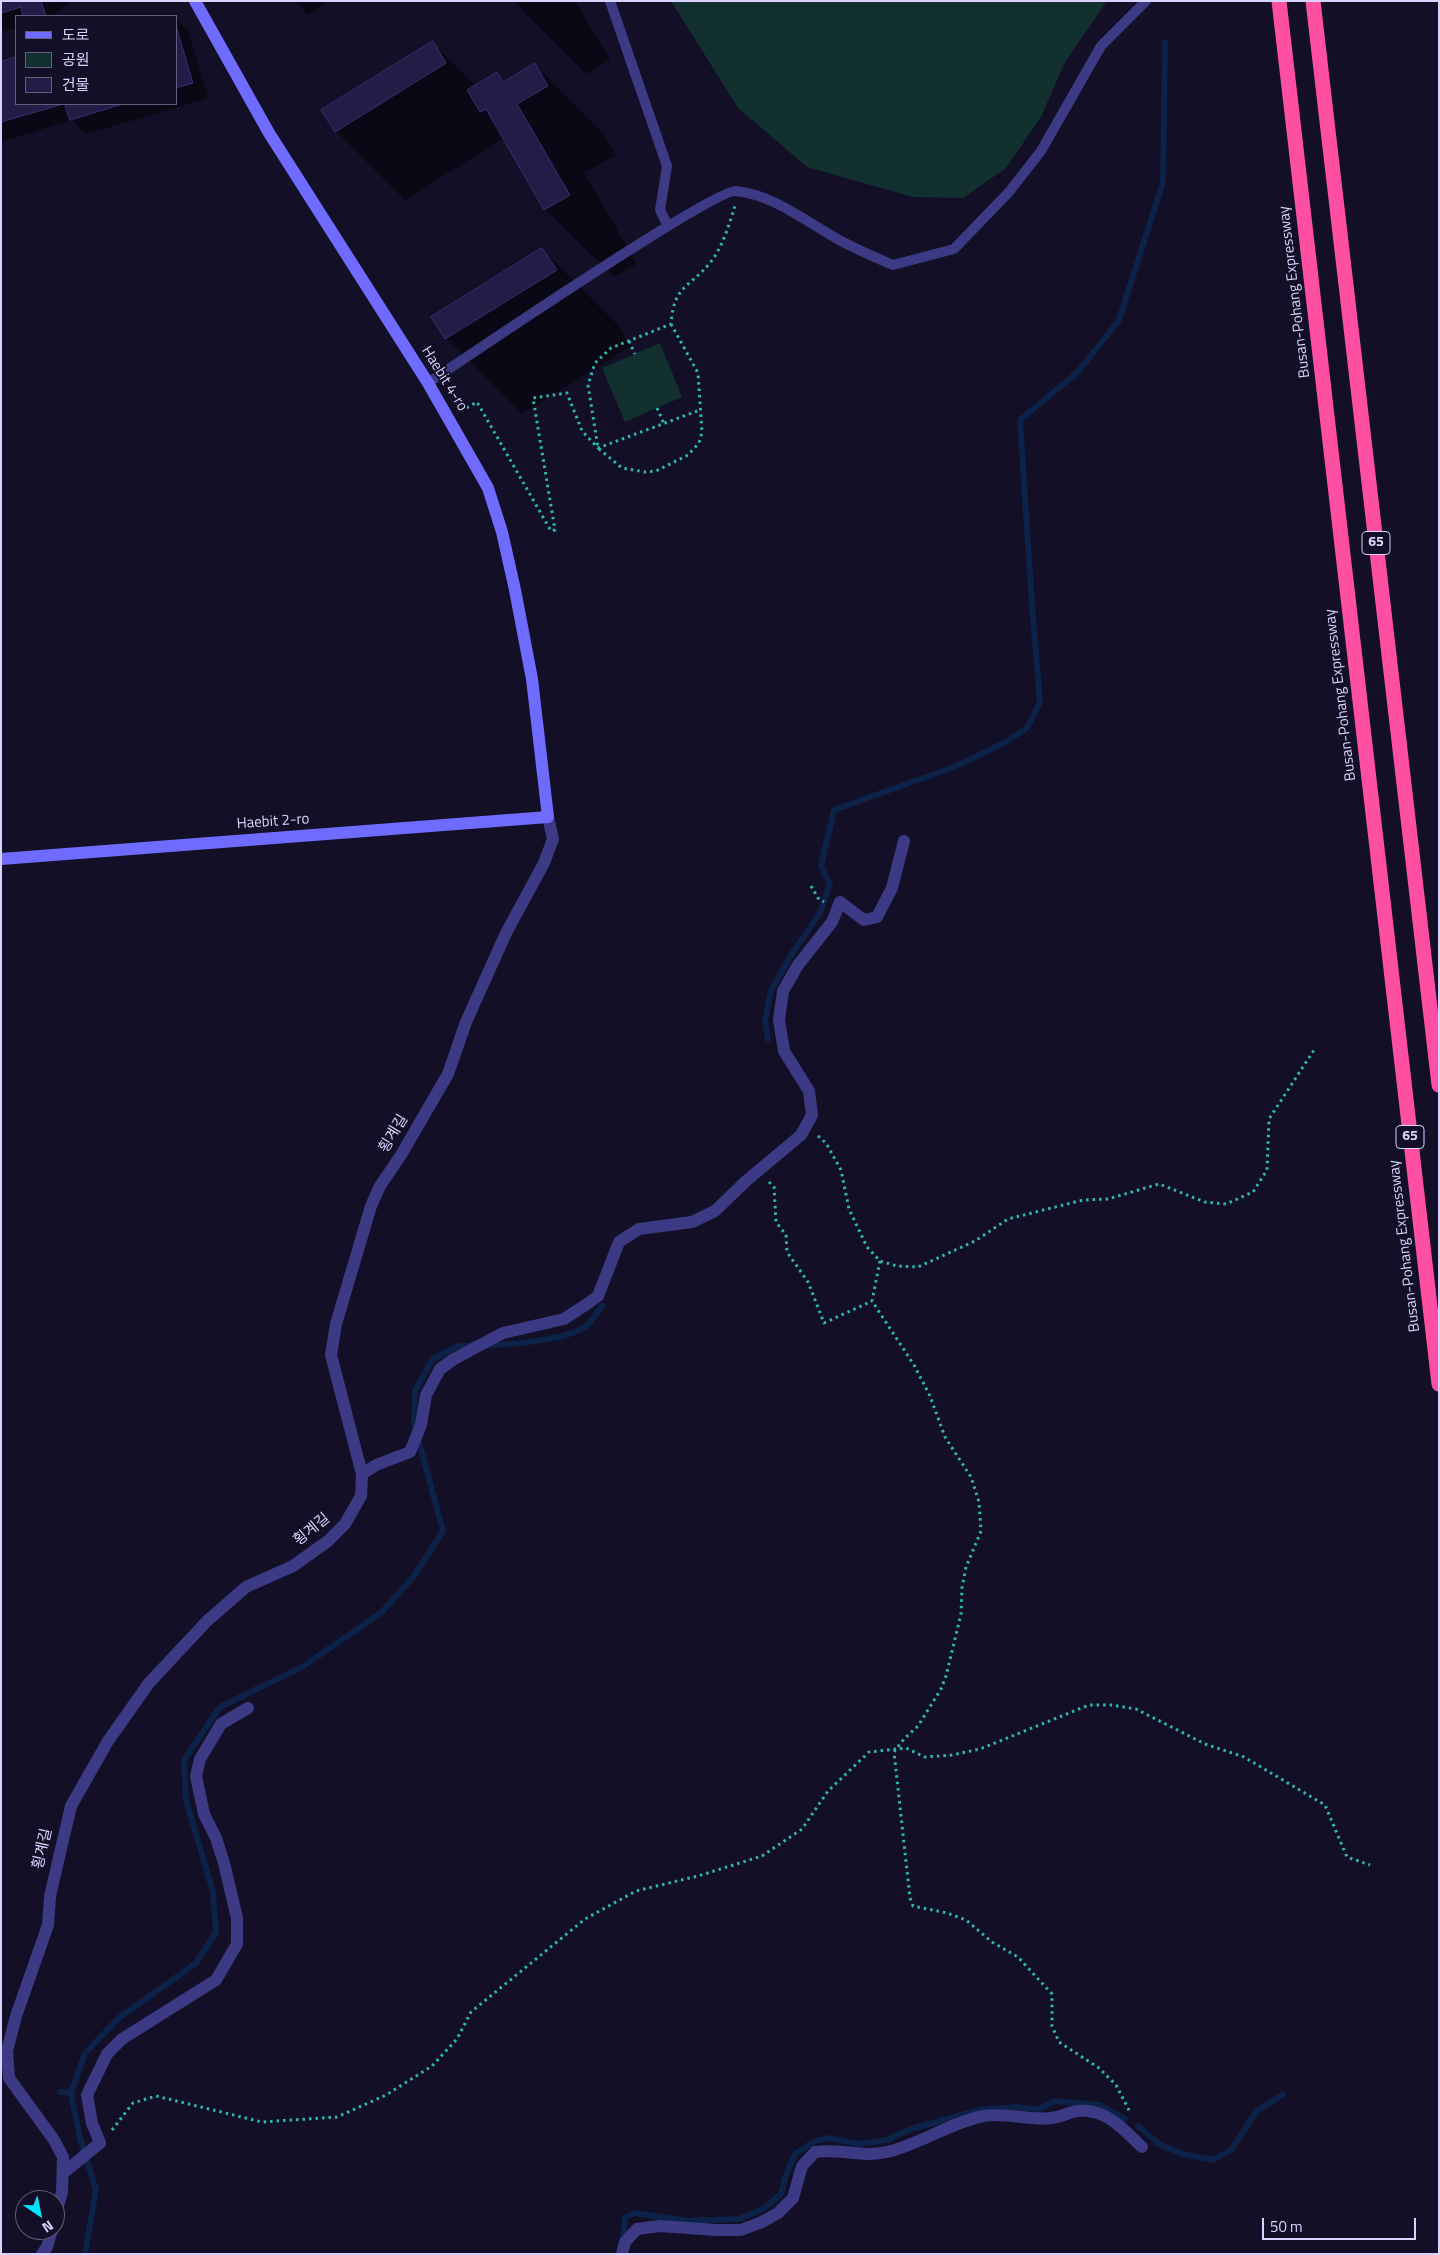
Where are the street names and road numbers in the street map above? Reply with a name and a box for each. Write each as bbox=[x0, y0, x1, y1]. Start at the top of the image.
street label: Busan-Pohang Expressway bbox=[1276, 205, 1314, 379]
street label: Haebit 4-ro bbox=[417, 343, 471, 415]
road number: 65 bbox=[1362, 532, 1390, 554]
street label: Busan-Pohang Expressway bbox=[1322, 608, 1360, 782]
street label: Haebit 2-ro bbox=[236, 810, 310, 834]
street label: 횡계길 bbox=[376, 1112, 412, 1156]
road number: 65 bbox=[1396, 1126, 1424, 1148]
street label: Busan-Pohang Expressway bbox=[1386, 1159, 1424, 1333]
street label: 횡계길 bbox=[290, 1510, 334, 1550]
street label: 횡계길 bbox=[30, 1827, 56, 1871]

